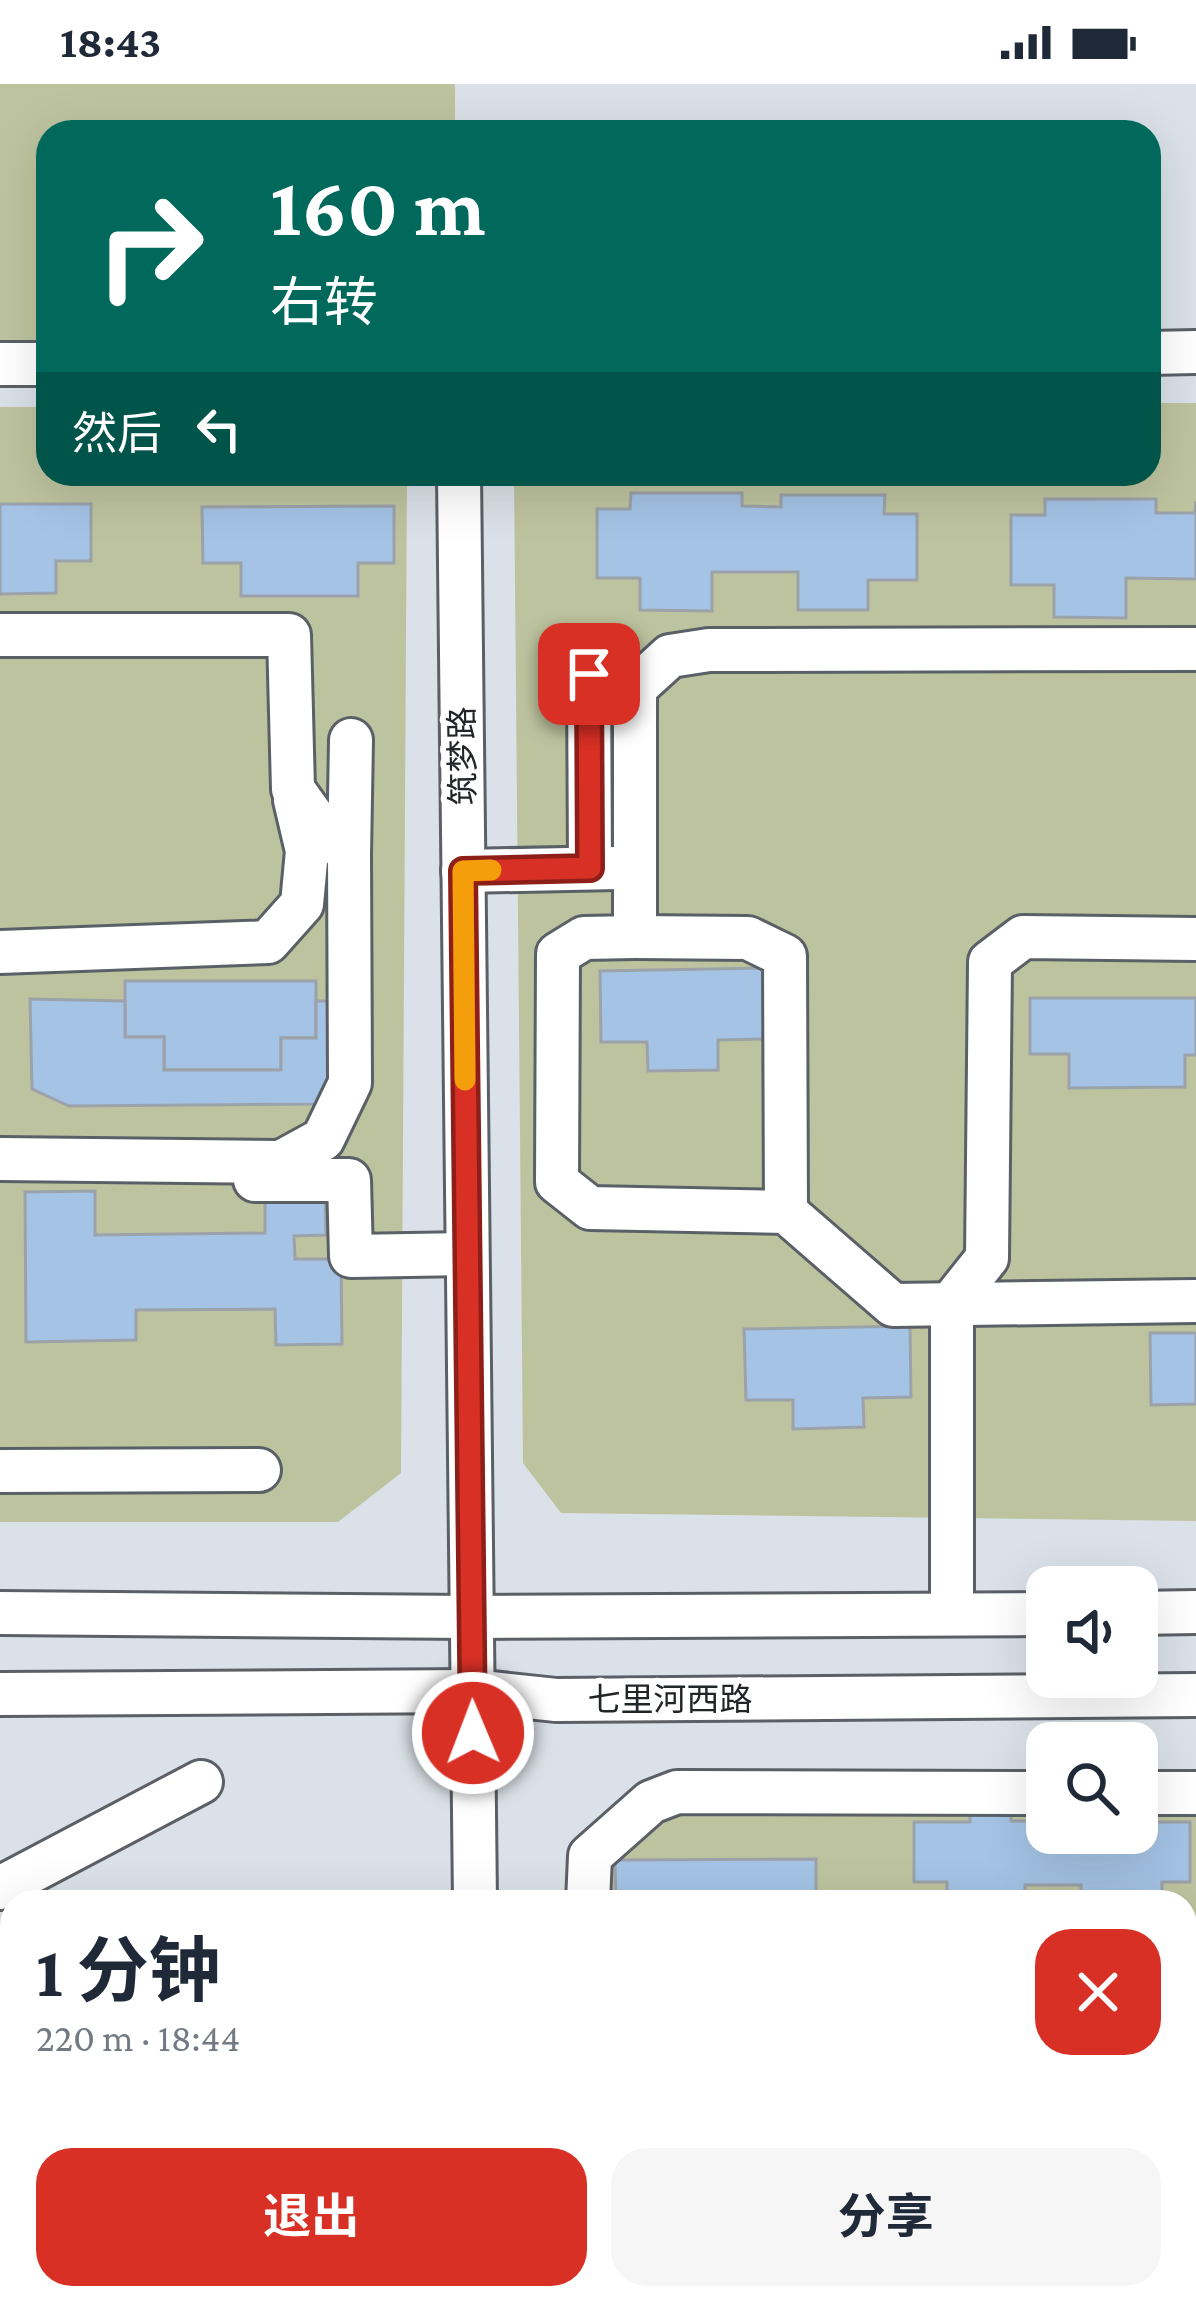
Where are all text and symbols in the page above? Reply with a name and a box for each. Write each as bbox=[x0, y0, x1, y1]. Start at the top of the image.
text: 18:43 bbox=[60, 17, 161, 67]
text: 160 m bbox=[270, 160, 486, 253]
icon: right bbox=[72, 168, 228, 324]
text: 右转 bbox=[270, 273, 378, 333]
icon: left bbox=[186, 396, 252, 462]
text: 然后 bbox=[72, 409, 162, 459]
pin bbox=[538, 623, 640, 725]
icon: arrive bbox=[556, 641, 622, 707]
street label: 筑梦路 bbox=[443, 706, 482, 806]
map controls bbox=[1026, 1566, 1158, 1854]
button: sound bbox=[1026, 1566, 1158, 1698]
position arrow bbox=[410, 1670, 536, 1796]
street label: 七里河西路 bbox=[588, 1681, 753, 1718]
button: search bbox=[1026, 1722, 1158, 1854]
button: close bbox=[1035, 1929, 1161, 2055]
text: 1 分钟 bbox=[36, 1931, 221, 2011]
text: 220 m · 18:44 bbox=[36, 2016, 240, 2059]
button: 退出 bbox=[36, 2148, 587, 2286]
button: 分享 bbox=[611, 2148, 1161, 2286]

